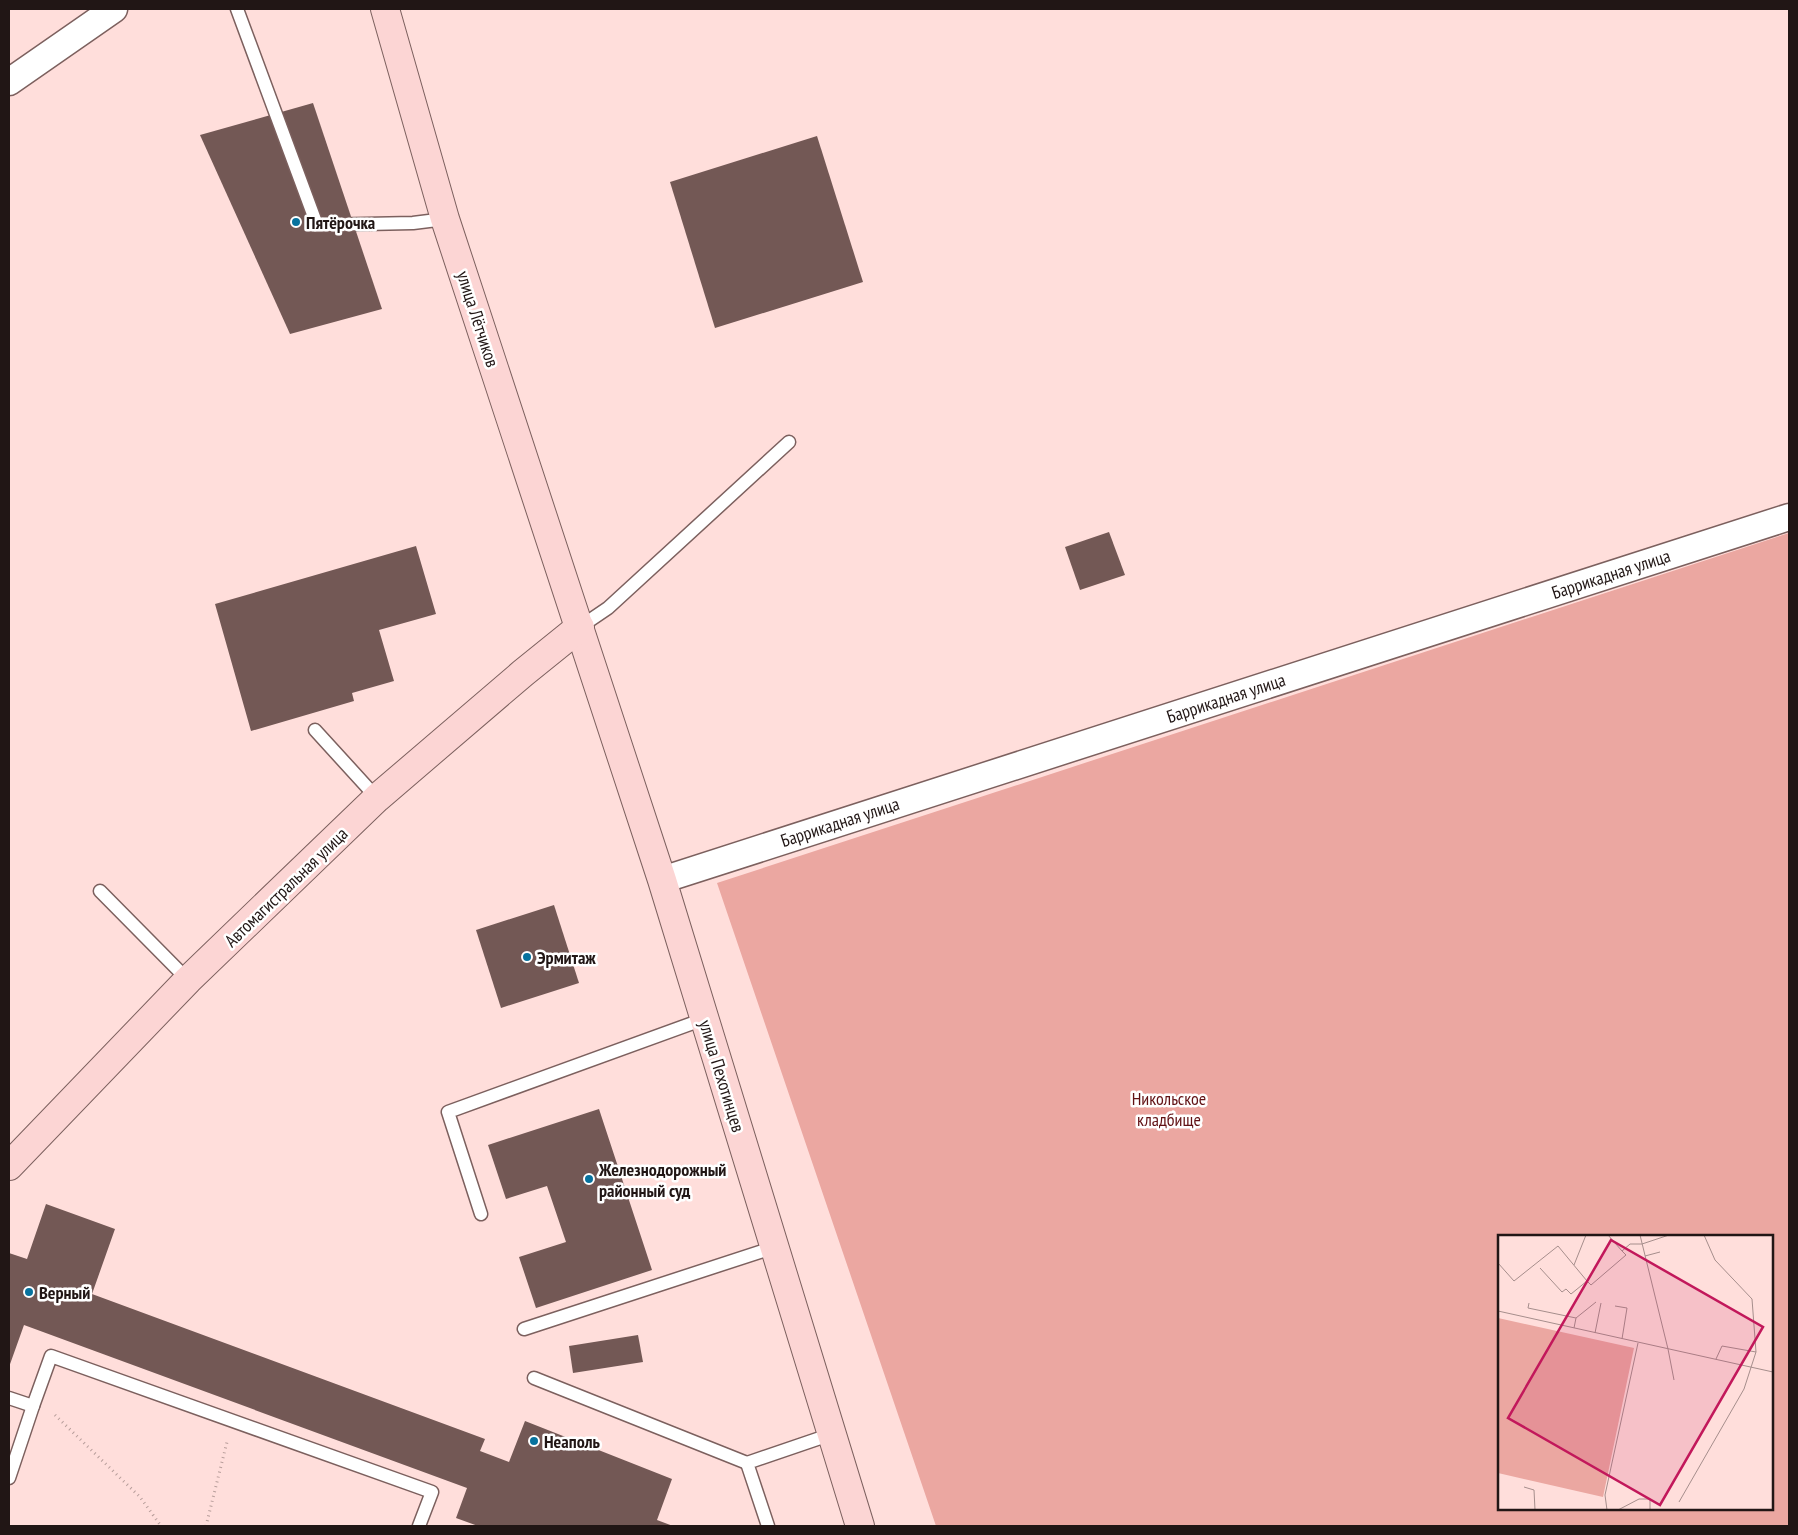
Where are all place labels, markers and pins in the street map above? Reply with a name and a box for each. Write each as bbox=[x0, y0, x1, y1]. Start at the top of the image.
place label: Пятёрочка bbox=[306, 211, 375, 234]
marker: Пятёрочка bbox=[290, 216, 302, 228]
place label: Эрмитаж bbox=[537, 946, 596, 969]
marker: Эрмитаж bbox=[521, 951, 533, 963]
place label: Железнодорожный районный суд bbox=[598, 1158, 726, 1202]
marker: Железнодорожный районный суд bbox=[583, 1173, 595, 1185]
place label: Верный bbox=[39, 1281, 90, 1304]
marker: Верный bbox=[23, 1286, 35, 1298]
place label: Неаполь bbox=[544, 1430, 600, 1453]
marker: Неаполь bbox=[528, 1435, 540, 1447]

